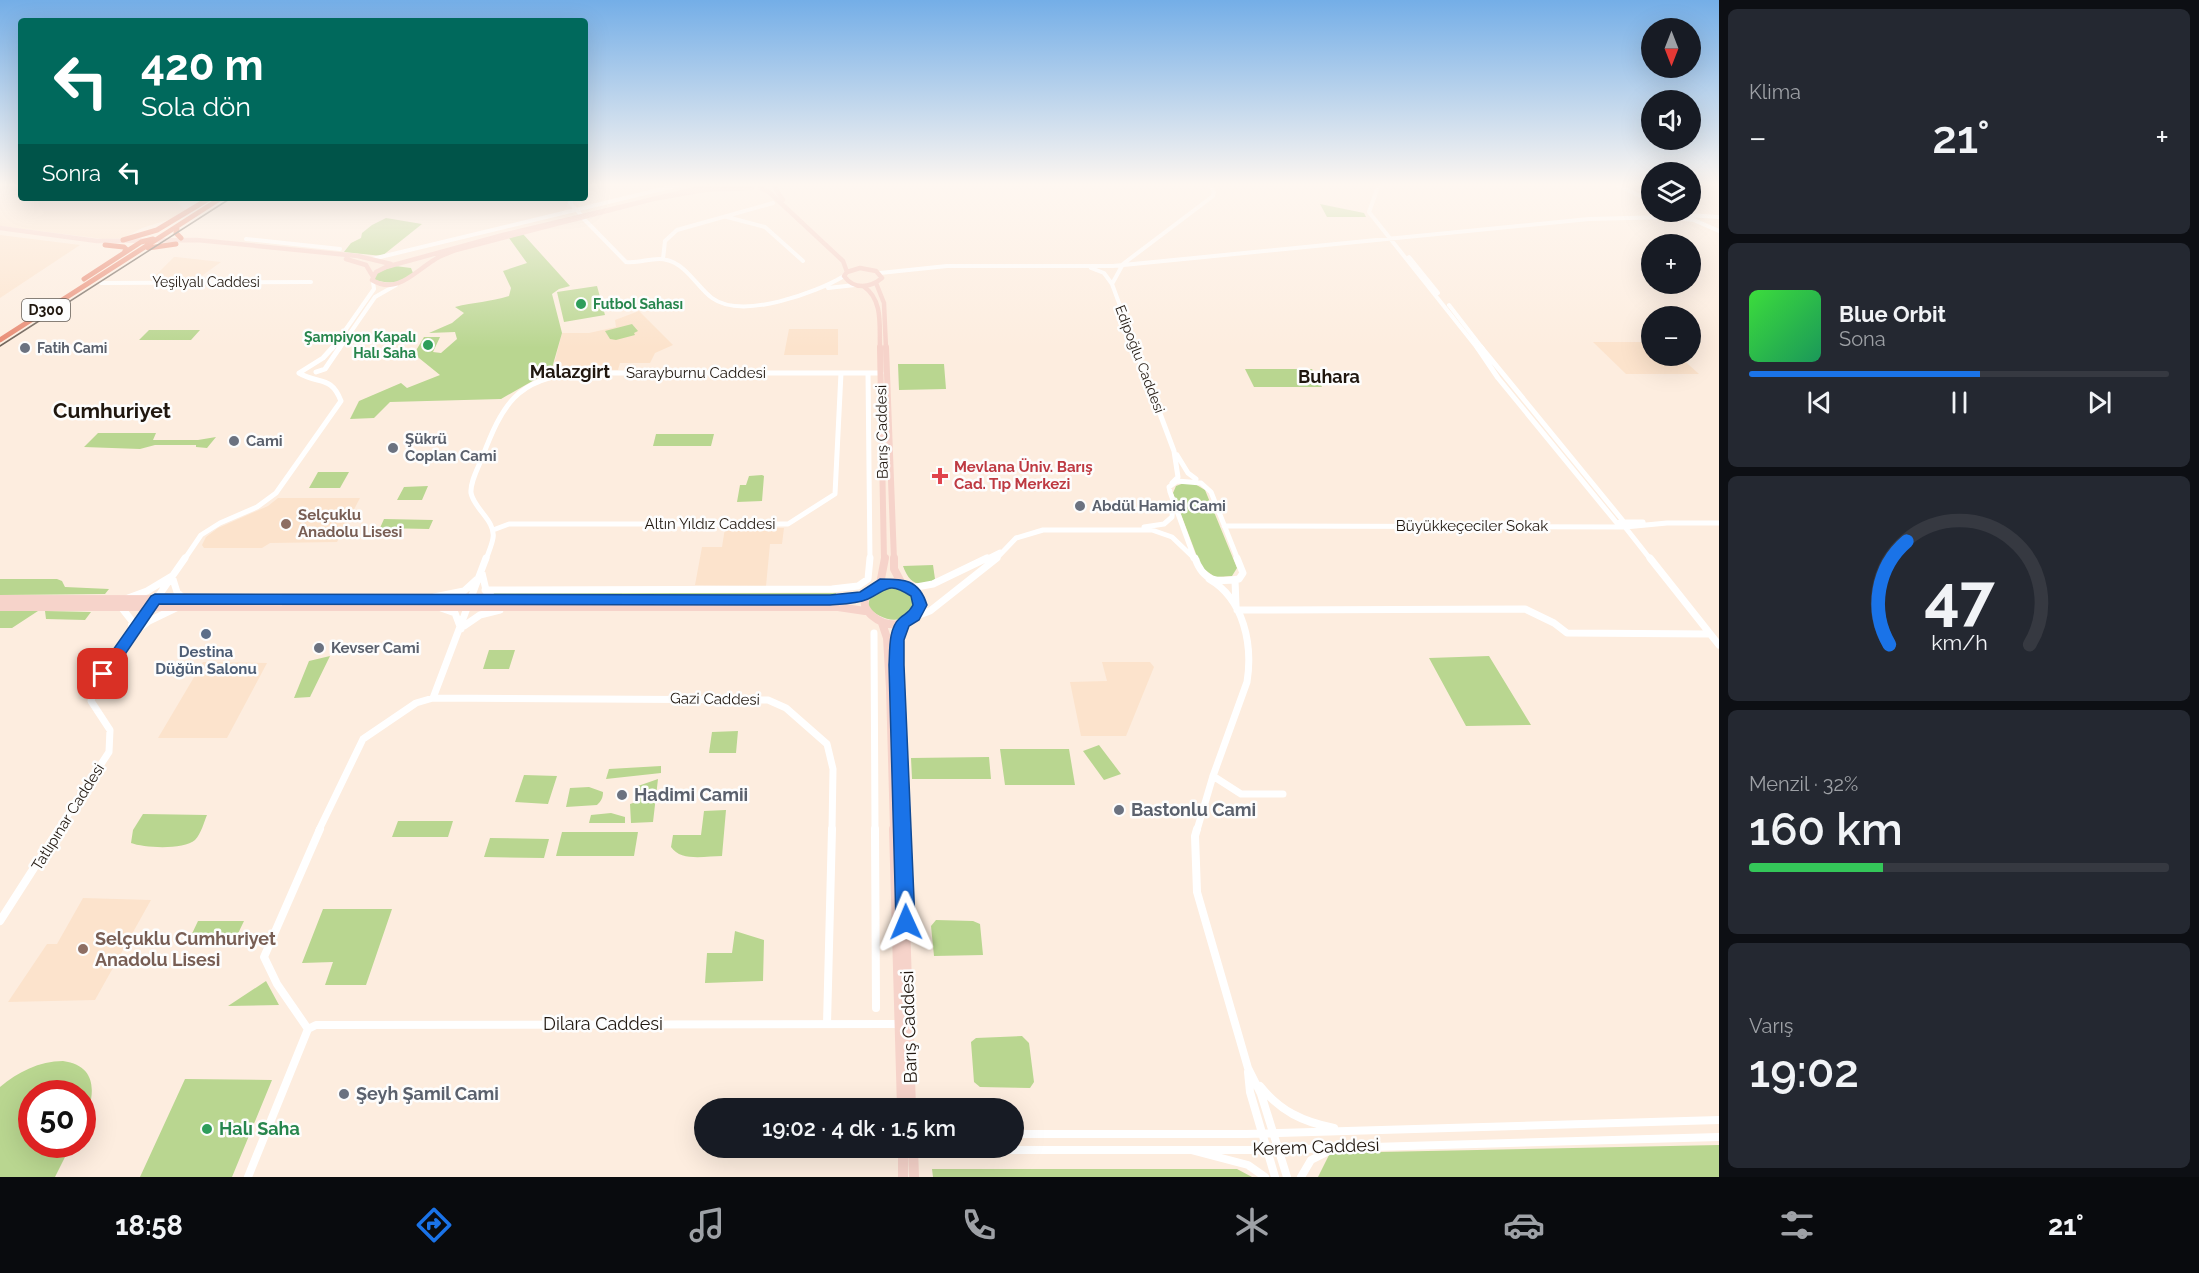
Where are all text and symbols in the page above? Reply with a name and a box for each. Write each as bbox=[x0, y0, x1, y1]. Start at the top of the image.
north arrow bbox=[1641, 18, 1701, 78]
map controls bbox=[1641, 18, 1701, 366]
text: 420 m bbox=[141, 41, 264, 90]
icon: left bbox=[42, 42, 120, 120]
text: Klima bbox=[1749, 80, 1801, 104]
button: sound bbox=[1641, 90, 1701, 150]
text: Sola dön bbox=[141, 91, 251, 122]
text: 21° bbox=[1932, 111, 1990, 164]
text: − bbox=[1749, 118, 1767, 157]
text: + bbox=[2155, 118, 2169, 157]
icon: left bbox=[113, 156, 146, 189]
text: Sonra bbox=[42, 160, 101, 186]
button: layers bbox=[1641, 162, 1701, 222]
button: + bbox=[1641, 234, 1701, 294]
street label: Yeşilyalı Caddesi bbox=[152, 274, 260, 290]
place label: Futbol Sahası bbox=[593, 296, 683, 312]
marker: Futbol Sahası bbox=[574, 297, 588, 311]
road number: D300 bbox=[22, 299, 70, 321]
text: Blue Orbit bbox=[1839, 301, 1946, 327]
street label: Edipoğlu Caddesi bbox=[1112, 303, 1168, 415]
button: − bbox=[1641, 306, 1701, 366]
text: Sona bbox=[1839, 327, 1886, 351]
place label: Şampiyon Kapalı Halı Saha bbox=[304, 329, 416, 361]
marker: Şampiyon Kapalı Halı Saha bbox=[421, 338, 435, 352]
place label: Fatih Cami bbox=[37, 340, 107, 356]
marker: Fatih Cami bbox=[18, 341, 32, 355]
district label: Malazgirt bbox=[530, 361, 610, 382]
street label: Sarayburnu Caddesi bbox=[626, 364, 766, 382]
district label: Buhara bbox=[1298, 366, 1360, 387]
street label: Barış Caddesi bbox=[872, 385, 892, 479]
icon: previous bbox=[1803, 386, 1836, 419]
icon: pause bbox=[1943, 386, 1976, 419]
icon: next bbox=[2083, 386, 2116, 419]
district label: Cumhuriyet bbox=[53, 398, 171, 423]
place label: Şükrü Coplan Cami bbox=[405, 430, 497, 465]
place label: Cami bbox=[246, 432, 283, 450]
marker: Cami bbox=[227, 434, 241, 448]
marker: Şükrü Coplan Cami bbox=[386, 441, 400, 455]
place label: Mevlana Üniv. Barış Cad. Tıp Merkezi bbox=[954, 458, 1093, 493]
marker: Mevlana Üniv. Barış Cad. Tıp Merkezi bbox=[931, 467, 949, 485]
place label: Abdül Hamid Cami bbox=[1092, 497, 1226, 515]
marker: Abdül Hamid Cami bbox=[1073, 499, 1087, 513]
place label: Selçuklu Anadolu Lisesi bbox=[298, 506, 402, 541]
street label: Altın Yıldız Caddesi bbox=[645, 515, 775, 533]
marker: Selçuklu Anadolu Lisesi bbox=[279, 517, 293, 531]
street label: Büyükkeçeciler Sokak bbox=[1396, 517, 1548, 535]
text: 47 bbox=[1924, 561, 1995, 635]
marker: Destina Düğün Salonu bbox=[199, 627, 213, 641]
text: km/h bbox=[1931, 631, 1987, 656]
place label: Kevser Cami bbox=[331, 639, 420, 657]
marker: Kevser Cami bbox=[312, 641, 326, 655]
place label: Destina Düğün Salonu bbox=[155, 643, 257, 678]
pin bbox=[77, 648, 128, 699]
icon: arrive bbox=[86, 657, 119, 690]
street label: Gazi Caddesi bbox=[670, 689, 760, 709]
street label: Tatlıpınar Caddesi bbox=[28, 760, 108, 874]
text: Menzil · 32% bbox=[1749, 772, 1858, 796]
place label: Hadimi Camii bbox=[634, 784, 748, 805]
marker: Hadimi Camii bbox=[615, 788, 629, 802]
place label: Bastonlu Cami bbox=[1131, 799, 1256, 820]
marker: Bastonlu Cami bbox=[1112, 803, 1126, 817]
text: 160 km bbox=[1749, 803, 1903, 856]
position arrow bbox=[874, 890, 938, 954]
place label: Selçuklu Cumhuriyet Anadolu Lisesi bbox=[95, 928, 276, 970]
marker: Selçuklu Cumhuriyet Anadolu Lisesi bbox=[76, 942, 90, 956]
street label: Barış Caddesi bbox=[896, 970, 921, 1084]
street label: Dilara Caddesi bbox=[543, 1013, 663, 1034]
text: Varış bbox=[1749, 1014, 1793, 1038]
text: 19:02 bbox=[1749, 1045, 1859, 1098]
speed limit sign: 50 bbox=[18, 1080, 96, 1158]
place label: Şeyh Şamil Cami bbox=[356, 1083, 499, 1104]
marker: Şeyh Şamil Cami bbox=[337, 1087, 351, 1101]
text: 19:02 · 4 dk · 1.5 km bbox=[762, 1115, 956, 1141]
place label: Halı Saha bbox=[219, 1118, 300, 1139]
marker: Halı Saha bbox=[200, 1122, 214, 1136]
street label: Kerem Caddesi bbox=[1252, 1134, 1380, 1159]
icon: directions bbox=[413, 1204, 455, 1246]
icon: music bbox=[686, 1204, 728, 1246]
icon: phone bbox=[958, 1204, 1000, 1246]
icon: climate bbox=[1231, 1204, 1273, 1246]
icon: car bbox=[1503, 1204, 1545, 1246]
icon: filters bbox=[1776, 1204, 1818, 1246]
text: 18:58 bbox=[115, 1210, 183, 1241]
text: 21° bbox=[2048, 1210, 2084, 1241]

